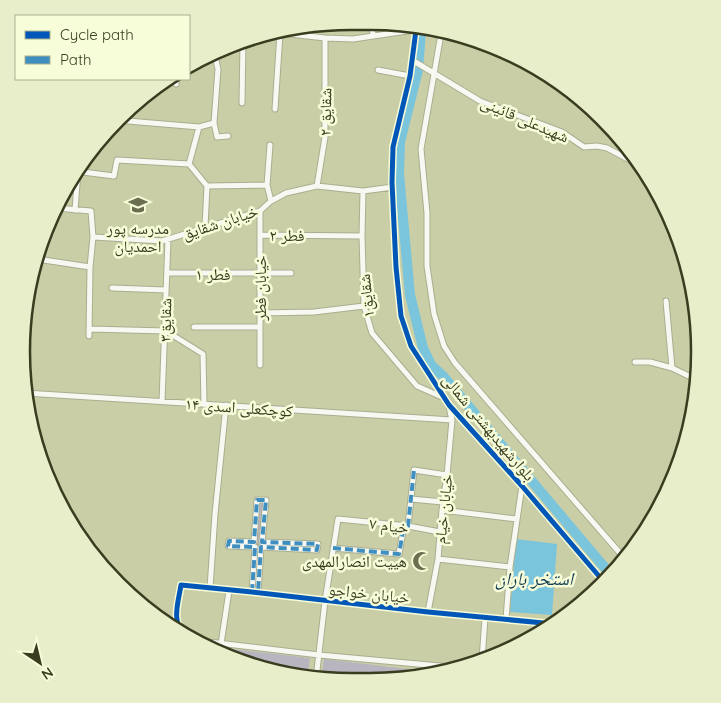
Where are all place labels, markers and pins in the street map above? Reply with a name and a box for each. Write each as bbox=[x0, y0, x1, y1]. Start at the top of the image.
school or university icon: مدرسه پور احمدیان bbox=[127, 194, 149, 216]
place label: مدرسه پور احمدیان bbox=[106, 218, 169, 257]
mosque icon: هییت انصارالمهدی bbox=[411, 550, 433, 572]
place label: هییت انصارالمهدی bbox=[302, 551, 407, 572]

